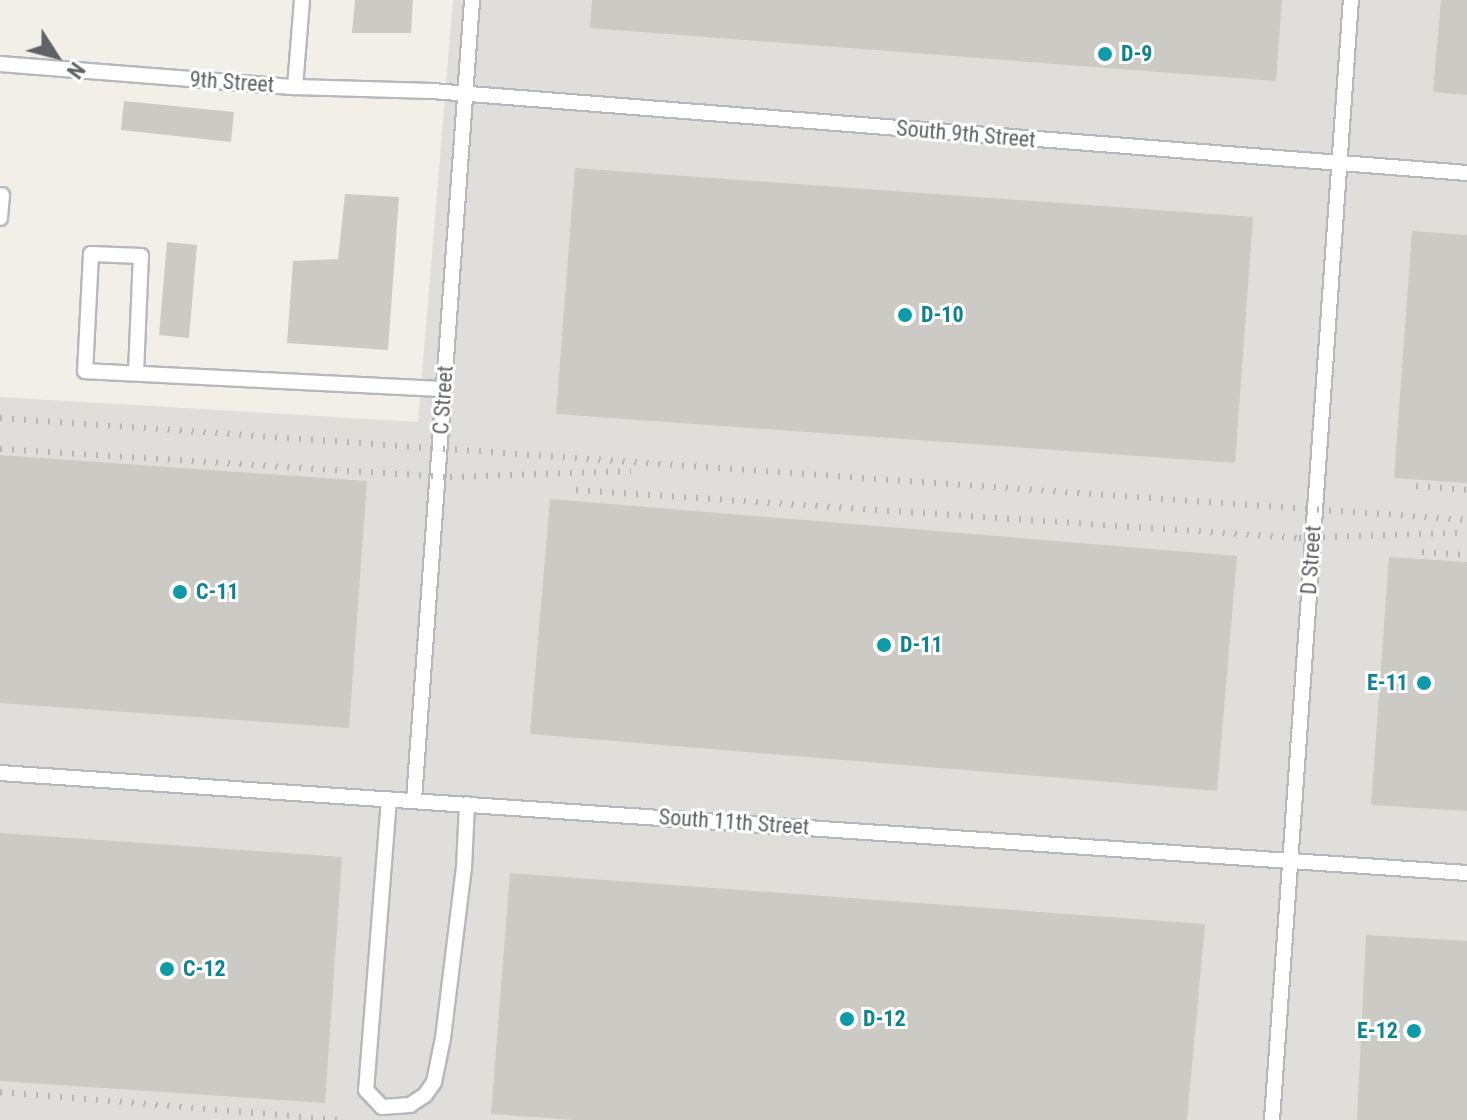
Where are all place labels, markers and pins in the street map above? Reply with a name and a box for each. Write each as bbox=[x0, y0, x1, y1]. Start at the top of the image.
place label: D-9 bbox=[1121, 41, 1152, 67]
marker: D-9 bbox=[1096, 45, 1114, 63]
place label: D-10 bbox=[921, 302, 964, 328]
marker: D-10 bbox=[896, 306, 914, 324]
place label: C-11 bbox=[196, 579, 239, 605]
marker: C-11 bbox=[171, 583, 189, 601]
place label: D-11 bbox=[900, 632, 943, 658]
marker: D-11 bbox=[875, 636, 893, 654]
place label: E-11 bbox=[1367, 670, 1408, 696]
marker: E-11 bbox=[1415, 674, 1433, 692]
place label: C-12 bbox=[183, 956, 226, 982]
marker: C-12 bbox=[158, 960, 176, 978]
place label: D-12 bbox=[863, 1006, 906, 1032]
marker: D-12 bbox=[838, 1010, 856, 1028]
place label: E-12 bbox=[1357, 1018, 1398, 1044]
marker: E-12 bbox=[1405, 1022, 1423, 1040]

